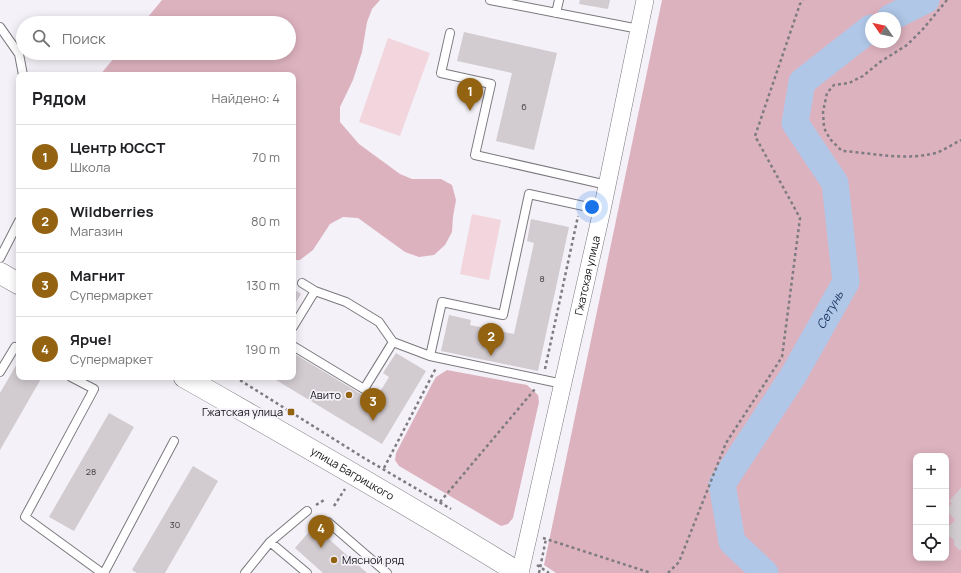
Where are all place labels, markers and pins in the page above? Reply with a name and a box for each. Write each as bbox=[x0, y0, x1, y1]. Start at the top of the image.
pin: 1 bbox=[457, 78, 483, 111]
pin: 2 bbox=[478, 323, 504, 356]
place label: Авито bbox=[310, 387, 341, 402]
pin: 3 bbox=[360, 388, 386, 421]
marker: Авито bbox=[344, 390, 354, 400]
place label: Гжатская улица bbox=[202, 404, 283, 419]
marker: Гжатская улица bbox=[286, 407, 296, 417]
pin: 4 bbox=[308, 515, 334, 548]
place label: Мясной ряд bbox=[342, 552, 404, 567]
marker: Мясной ряд bbox=[329, 555, 339, 565]

